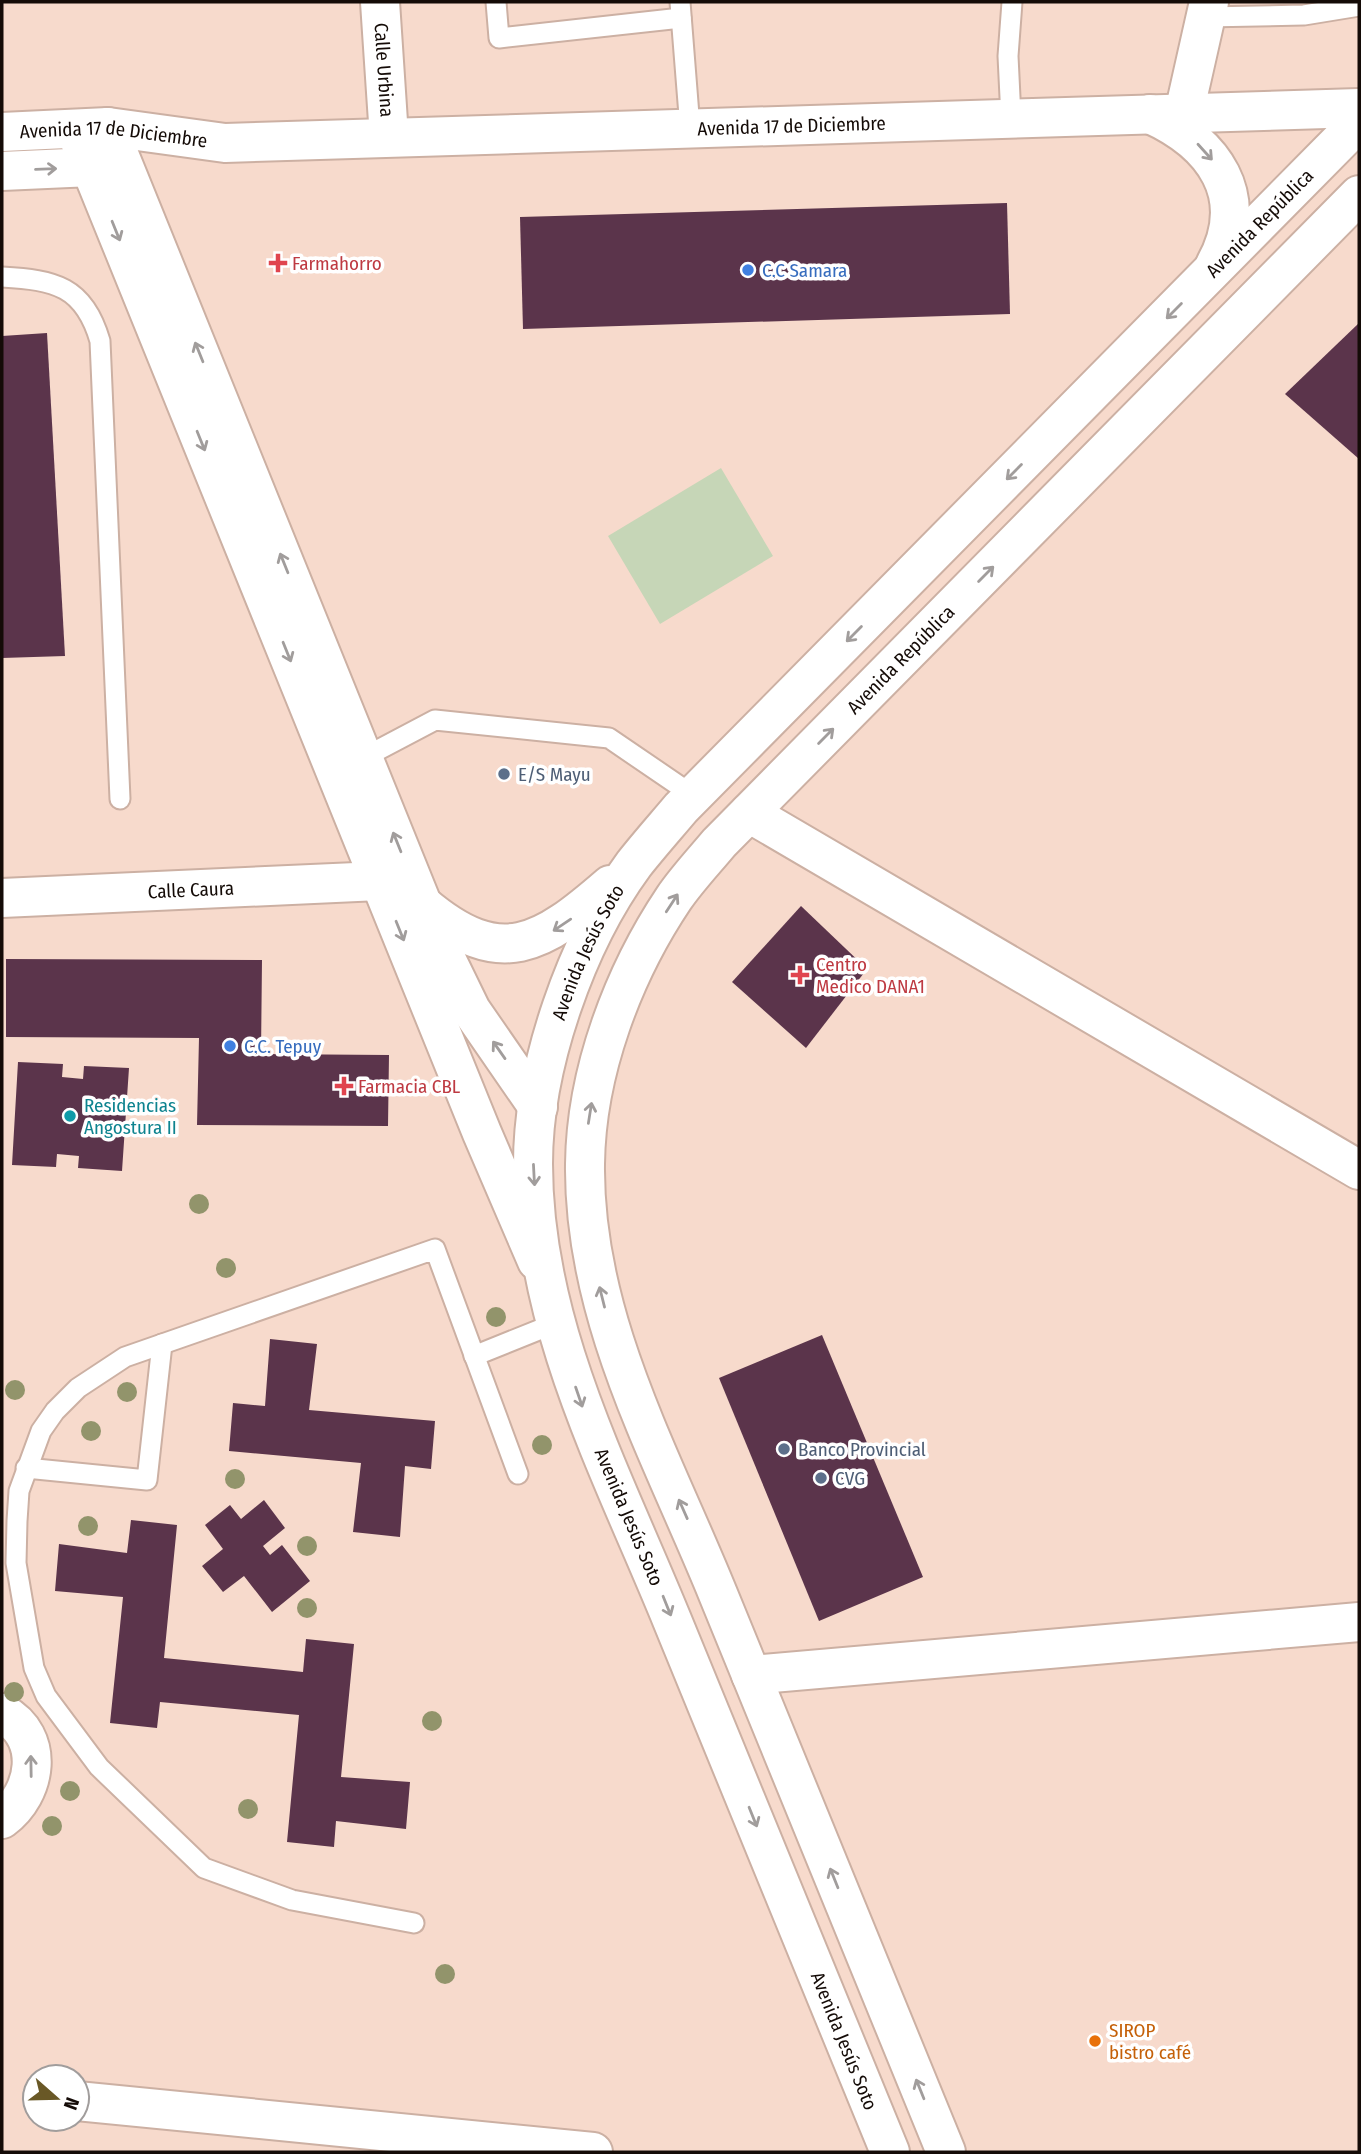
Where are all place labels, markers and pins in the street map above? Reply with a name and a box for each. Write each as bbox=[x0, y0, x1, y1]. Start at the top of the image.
place label: Farmahorro bbox=[292, 252, 382, 275]
marker: Farmahorro bbox=[270, 255, 286, 271]
place label: C.C Samara bbox=[762, 259, 847, 282]
marker: C.C Samara bbox=[740, 262, 756, 278]
place label: E/S Mayu bbox=[518, 763, 591, 786]
marker: E/S Mayu bbox=[496, 766, 512, 782]
place label: Centro Medico DANA1 bbox=[816, 953, 925, 998]
marker: Centro Medico DANA1 bbox=[790, 965, 810, 985]
place label: C.C. Tepuy bbox=[244, 1035, 322, 1058]
marker: C.C. Tepuy bbox=[222, 1038, 238, 1054]
place label: Farmacia CBL bbox=[358, 1075, 461, 1098]
marker: Farmacia CBL bbox=[336, 1078, 352, 1094]
place label: Residencias Angostura II bbox=[84, 1094, 177, 1139]
marker: Residencias Angostura II bbox=[62, 1108, 78, 1124]
place label: Banco Provincial bbox=[798, 1438, 926, 1461]
marker: Banco Provincial bbox=[776, 1441, 792, 1457]
place label: CVG bbox=[835, 1467, 865, 1490]
marker: CVG bbox=[813, 1470, 829, 1486]
place label: SIROP bistro café bbox=[1109, 2019, 1191, 2064]
marker: SIROP bistro café bbox=[1087, 2033, 1103, 2049]

